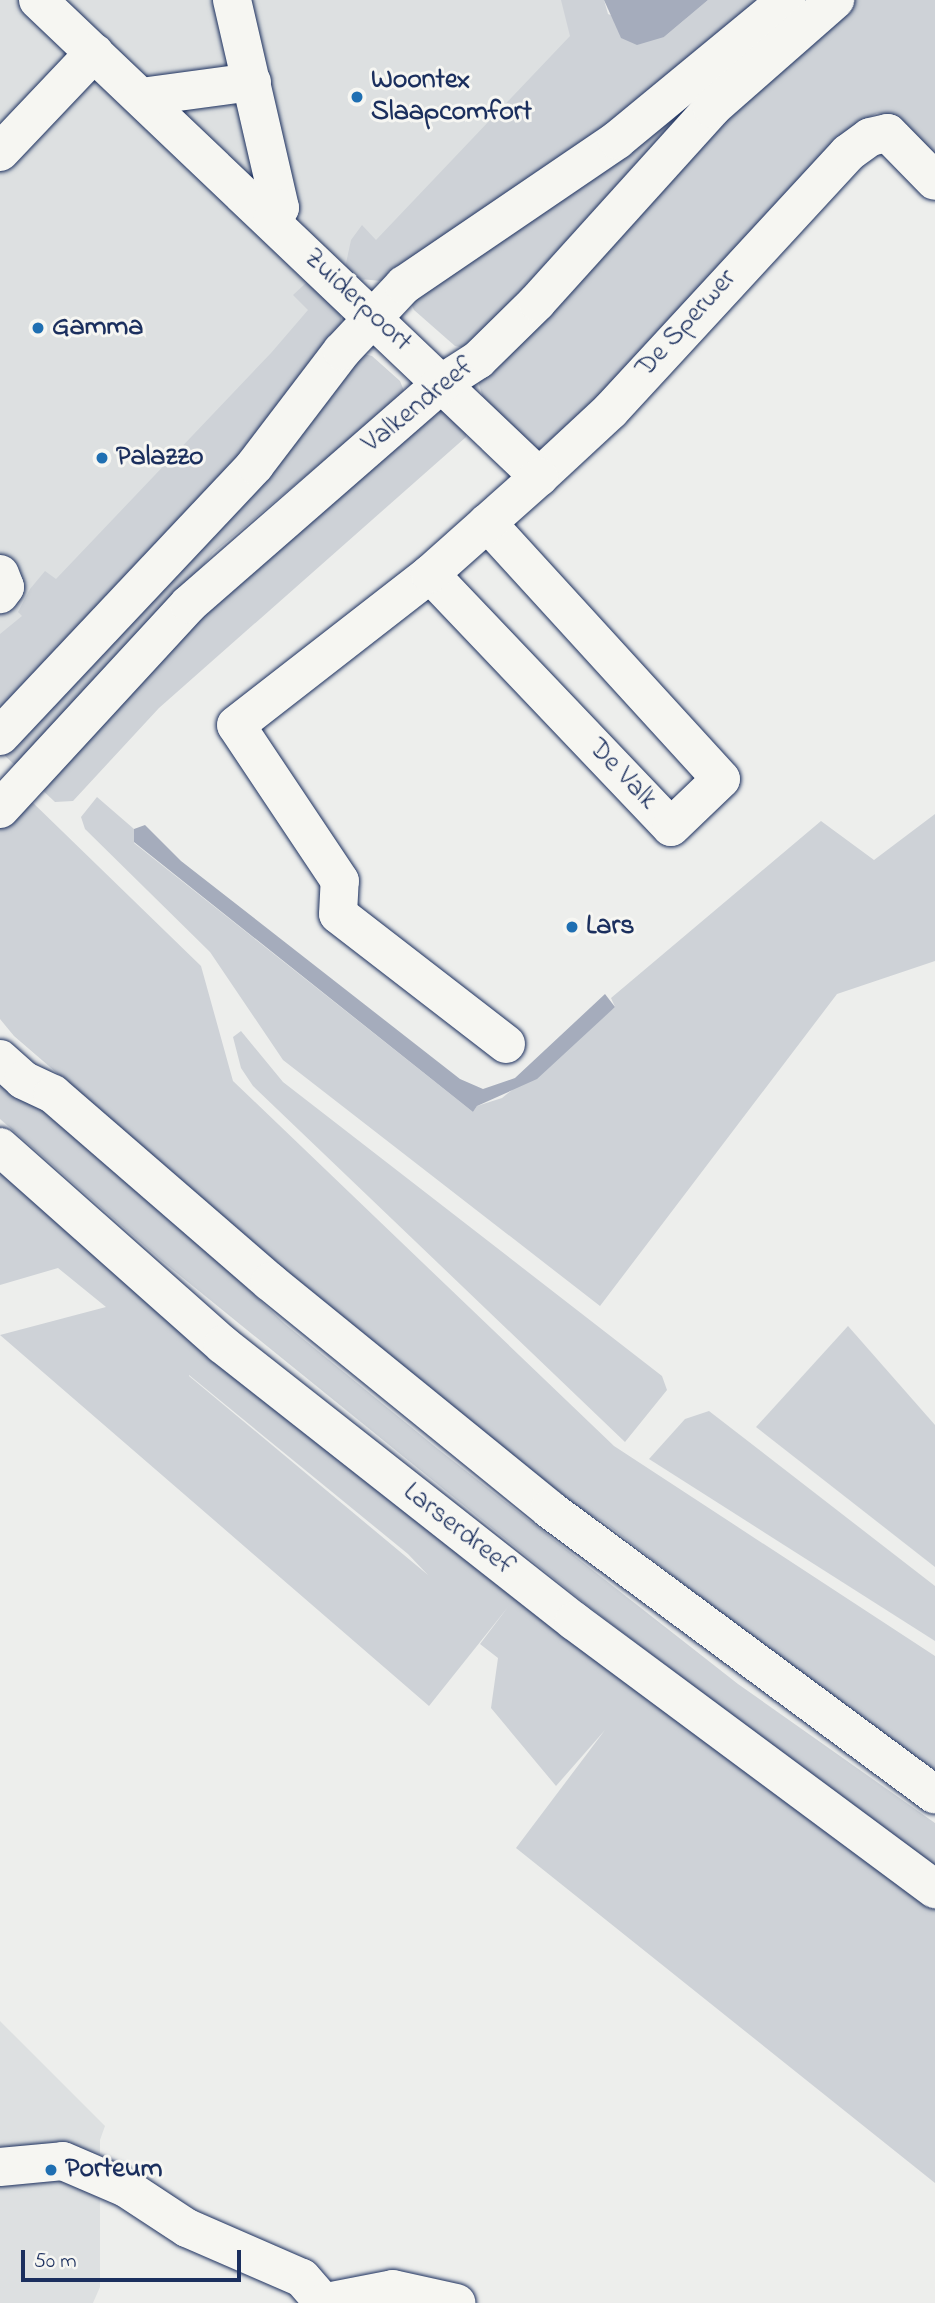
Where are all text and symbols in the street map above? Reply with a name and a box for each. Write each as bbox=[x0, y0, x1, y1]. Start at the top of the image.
place label: Woontex Slaapcomfort bbox=[371, 64, 532, 130]
marker: Woontex Slaapcomfort bbox=[349, 89, 365, 105]
street label: Zuiderpoort bbox=[296, 242, 418, 360]
street label: De Sperwer bbox=[630, 263, 744, 385]
place label: Gamma bbox=[52, 311, 143, 345]
marker: Gamma bbox=[30, 320, 46, 336]
street label: Valkendreef bbox=[356, 351, 482, 461]
place label: Palazzo bbox=[116, 441, 203, 475]
marker: Palazzo bbox=[94, 450, 110, 466]
street label: De Valk bbox=[580, 733, 664, 817]
place label: Lars bbox=[586, 910, 634, 944]
marker: Lars bbox=[564, 919, 580, 935]
street label: Larserdreef bbox=[396, 1476, 520, 1584]
place label: Porteum bbox=[65, 2153, 162, 2187]
marker: Porteum bbox=[43, 2162, 59, 2178]
scale bar bbox=[24, 2236, 245, 2280]
text: 50 m bbox=[34, 2247, 77, 2277]

